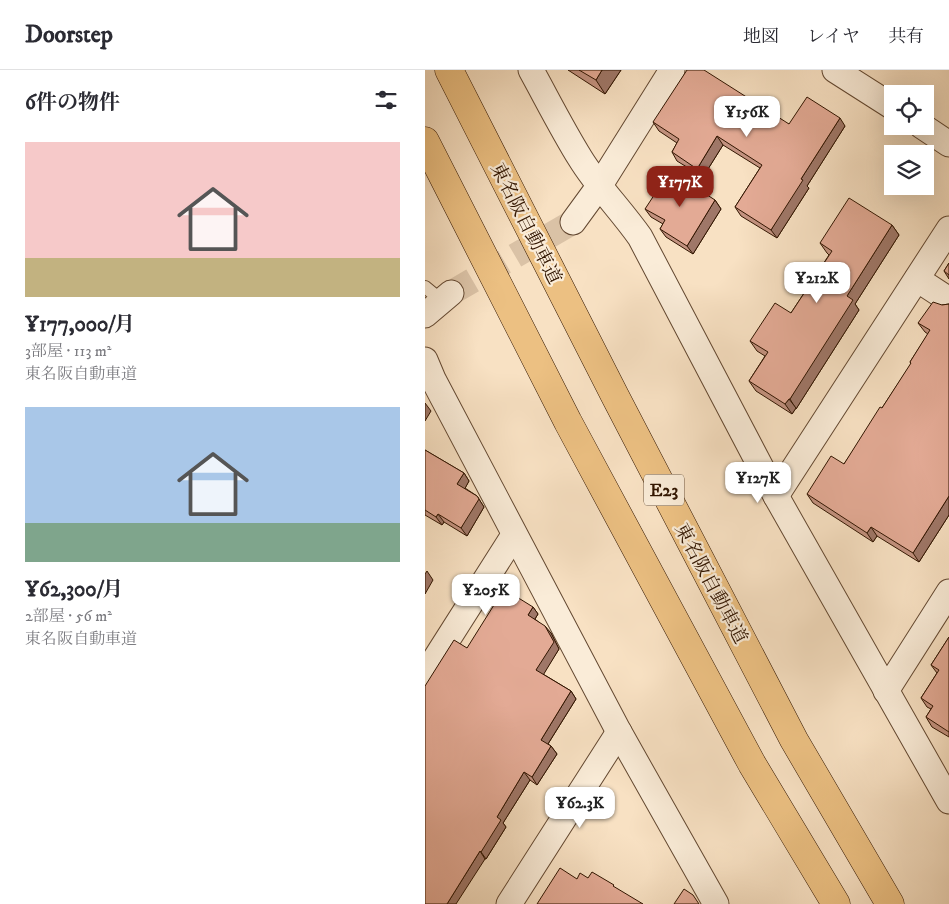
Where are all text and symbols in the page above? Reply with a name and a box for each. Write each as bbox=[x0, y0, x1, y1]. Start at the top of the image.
text: Doorstep bbox=[25, 20, 113, 50]
text: 地図 bbox=[743, 26, 779, 48]
text: レイヤ bbox=[807, 26, 860, 48]
text: 共有 bbox=[888, 26, 924, 48]
map controls bbox=[884, 85, 934, 195]
button: locate bbox=[884, 85, 934, 135]
icon: filters bbox=[372, 86, 400, 114]
text: 6件の物件 bbox=[25, 90, 120, 116]
pin: ¥156K bbox=[712, 96, 782, 138]
text: ¥156K bbox=[725, 102, 769, 122]
button: layers bbox=[884, 145, 934, 195]
street label: 東名阪自動車道 bbox=[485, 159, 566, 288]
pin: ¥177K bbox=[645, 166, 715, 208]
text: ¥177K bbox=[658, 172, 702, 192]
icon: home bbox=[168, 174, 258, 264]
pin: ¥212K bbox=[782, 262, 852, 304]
text: ¥212K bbox=[795, 268, 839, 288]
text: ¥177,000/月 bbox=[25, 312, 135, 338]
text: 3部屋 · 113 m² bbox=[25, 341, 112, 361]
text: 東名阪自動車道 bbox=[25, 364, 137, 384]
icon: home bbox=[168, 439, 258, 529]
pin: ¥127K bbox=[723, 462, 793, 504]
text: ¥127K bbox=[736, 468, 780, 488]
road number: E23 bbox=[644, 474, 684, 506]
street label: 東名阪自動車道 bbox=[669, 520, 752, 648]
pin: ¥205K bbox=[451, 574, 521, 616]
text: ¥62,300/月 bbox=[25, 577, 123, 603]
text: ¥205K bbox=[463, 580, 509, 600]
text: 2部屋 · 56 m² bbox=[25, 606, 112, 626]
text: 東名阪自動車道 bbox=[25, 629, 137, 649]
pin: ¥62.3K bbox=[539, 786, 621, 829]
text: ¥62.3K bbox=[556, 793, 604, 813]

